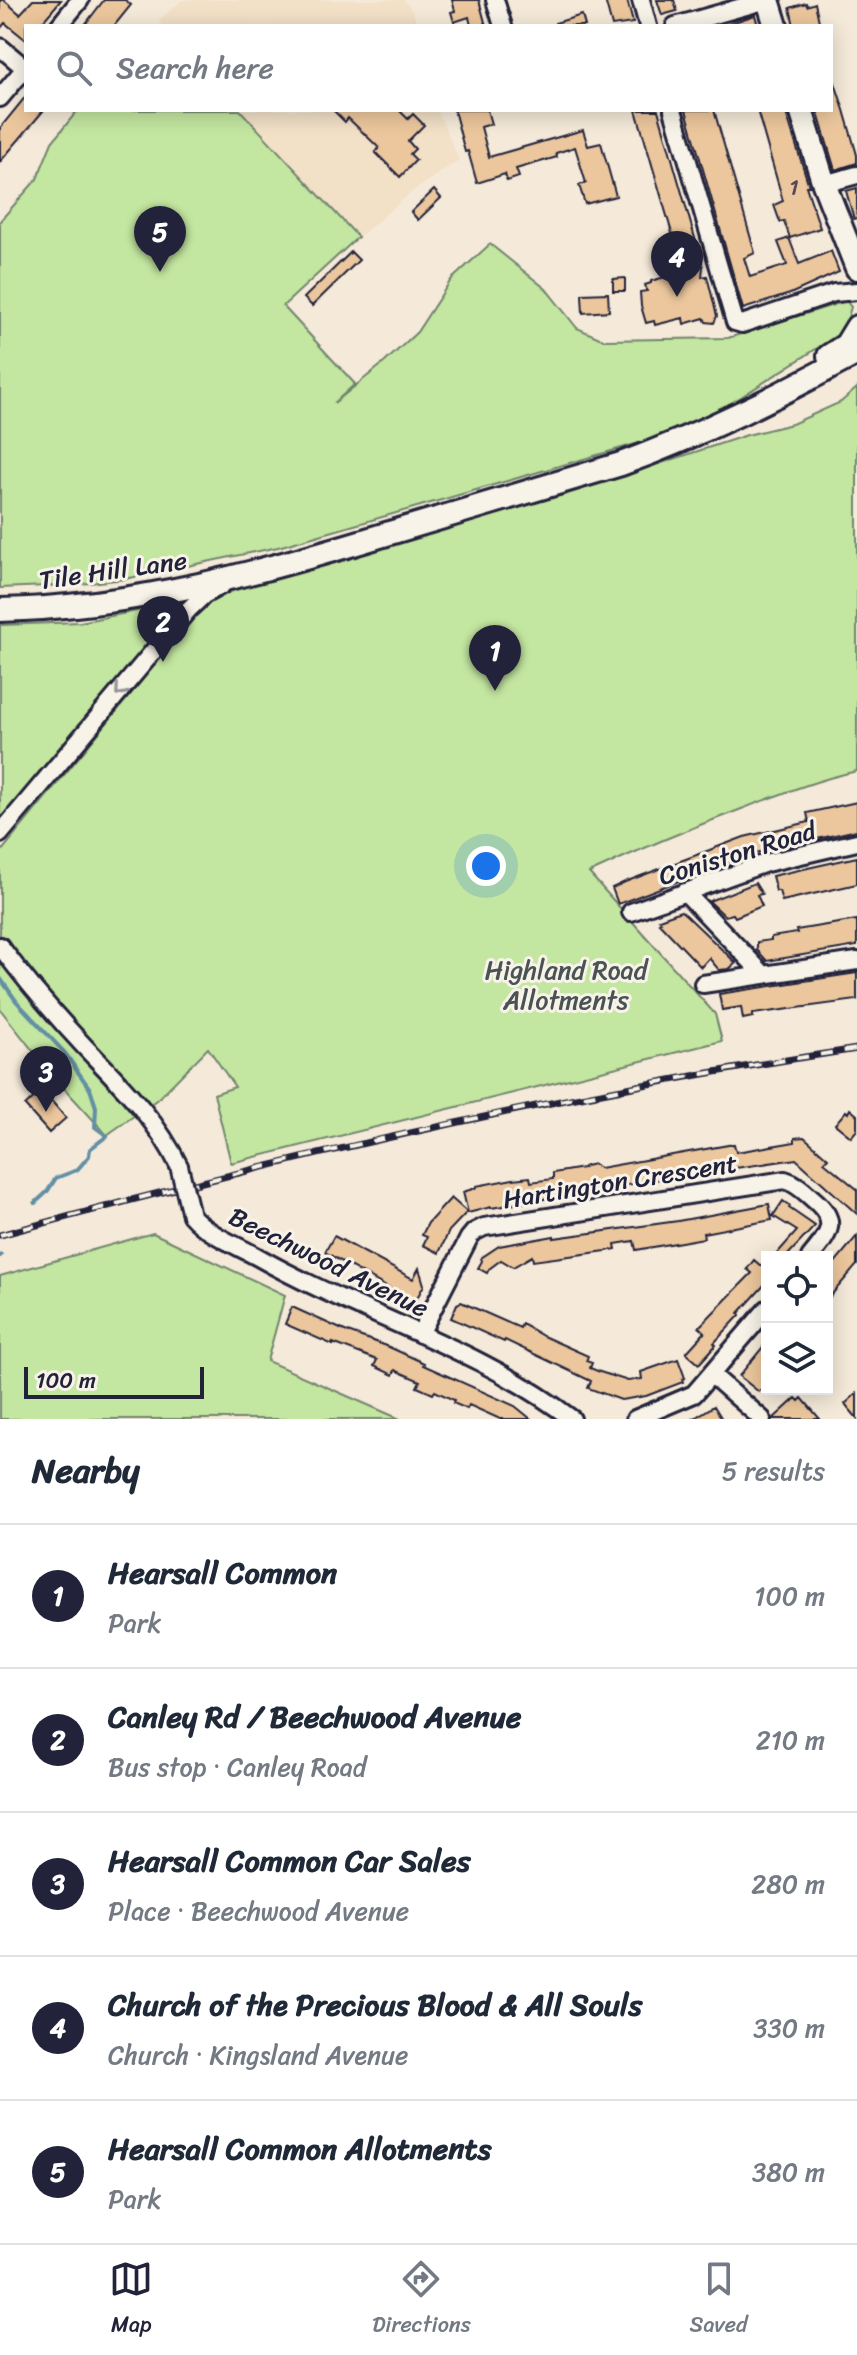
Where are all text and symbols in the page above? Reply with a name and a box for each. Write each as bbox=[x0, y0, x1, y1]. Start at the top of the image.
search box bbox=[24, 24, 833, 112]
text: Search here bbox=[116, 41, 274, 95]
icon: search bbox=[52, 46, 96, 90]
house number: 1 bbox=[789, 168, 799, 207]
pin: 5 bbox=[134, 206, 186, 272]
pin: 4 bbox=[651, 231, 703, 297]
street label: Tile Hill Lane bbox=[36, 537, 190, 603]
pin: 2 bbox=[137, 596, 189, 662]
pin: 1 bbox=[469, 625, 521, 691]
one-way arrow bbox=[115, 682, 130, 697]
street label: Coniston Road bbox=[653, 807, 824, 899]
your location bbox=[466, 846, 506, 886]
park label: Highland Road Allotments bbox=[485, 947, 650, 1023]
pin: 3 bbox=[20, 1046, 72, 1112]
street label: Hartington Crescent bbox=[499, 1140, 741, 1222]
street label: Beechwood Avenue bbox=[221, 1194, 437, 1330]
map controls bbox=[761, 1251, 833, 1395]
button: locate bbox=[761, 1251, 833, 1323]
button: layers bbox=[761, 1323, 833, 1395]
text: 100 m bbox=[36, 1361, 96, 1400]
scale bar bbox=[24, 1363, 204, 1399]
text: Nearby bbox=[32, 1441, 140, 1501]
text: 5 results bbox=[722, 1448, 825, 1494]
text: Hearsall Common bbox=[108, 1546, 337, 1600]
text: 1 bbox=[52, 1573, 64, 1619]
text: 100 m bbox=[754, 1573, 825, 1619]
text: Park bbox=[108, 1600, 161, 1646]
text: Canley Rd / Beechwood Avenue bbox=[108, 1690, 521, 1744]
text: 2 bbox=[50, 1717, 66, 1763]
text: 210 m bbox=[756, 1717, 825, 1763]
text: Bus stop · Canley Road bbox=[108, 1744, 366, 1790]
text: Hearsall Common Car Sales bbox=[108, 1834, 471, 1888]
text: 3 bbox=[51, 1861, 65, 1907]
text: 280 m bbox=[751, 1861, 825, 1907]
text: Place · Beechwood Avenue bbox=[108, 1888, 409, 1934]
text: Church of the Precious Blood & All Souls bbox=[108, 1978, 642, 2032]
text: 4 bbox=[50, 2005, 66, 2051]
text: 330 m bbox=[753, 2005, 825, 2051]
text: Church · Kingsland Avenue bbox=[108, 2032, 408, 2078]
text: Hearsall Common Allotments bbox=[108, 2122, 491, 2176]
text: 5 bbox=[50, 2149, 66, 2195]
text: 380 m bbox=[752, 2149, 825, 2195]
text: Park bbox=[108, 2176, 161, 2222]
tab: Map bbox=[109, 2257, 153, 2344]
tab: Directions bbox=[372, 2257, 471, 2344]
tab: Saved bbox=[690, 2257, 748, 2344]

